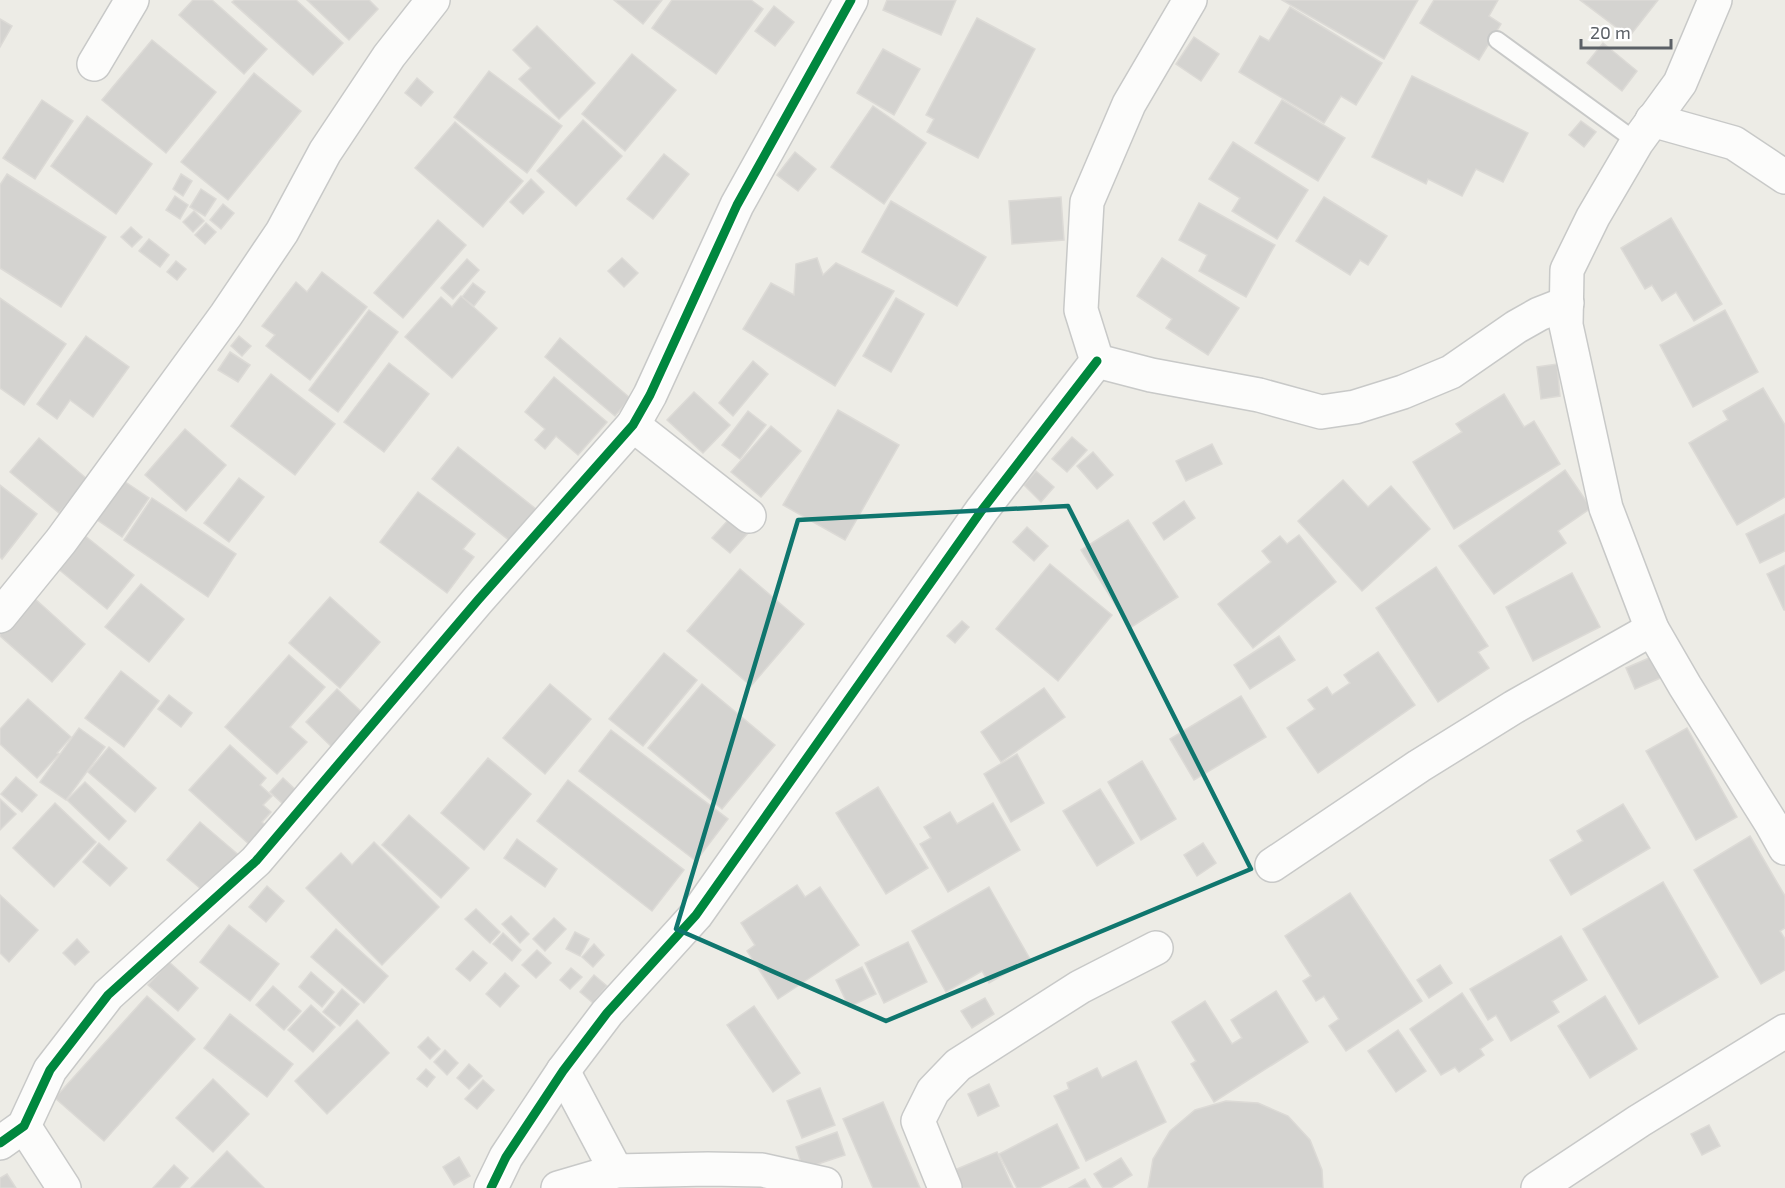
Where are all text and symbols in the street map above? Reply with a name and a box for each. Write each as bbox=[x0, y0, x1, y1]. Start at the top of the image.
scale bar bbox=[1581, 12, 1671, 50]
text: 20 m bbox=[1590, 21, 1631, 43]

